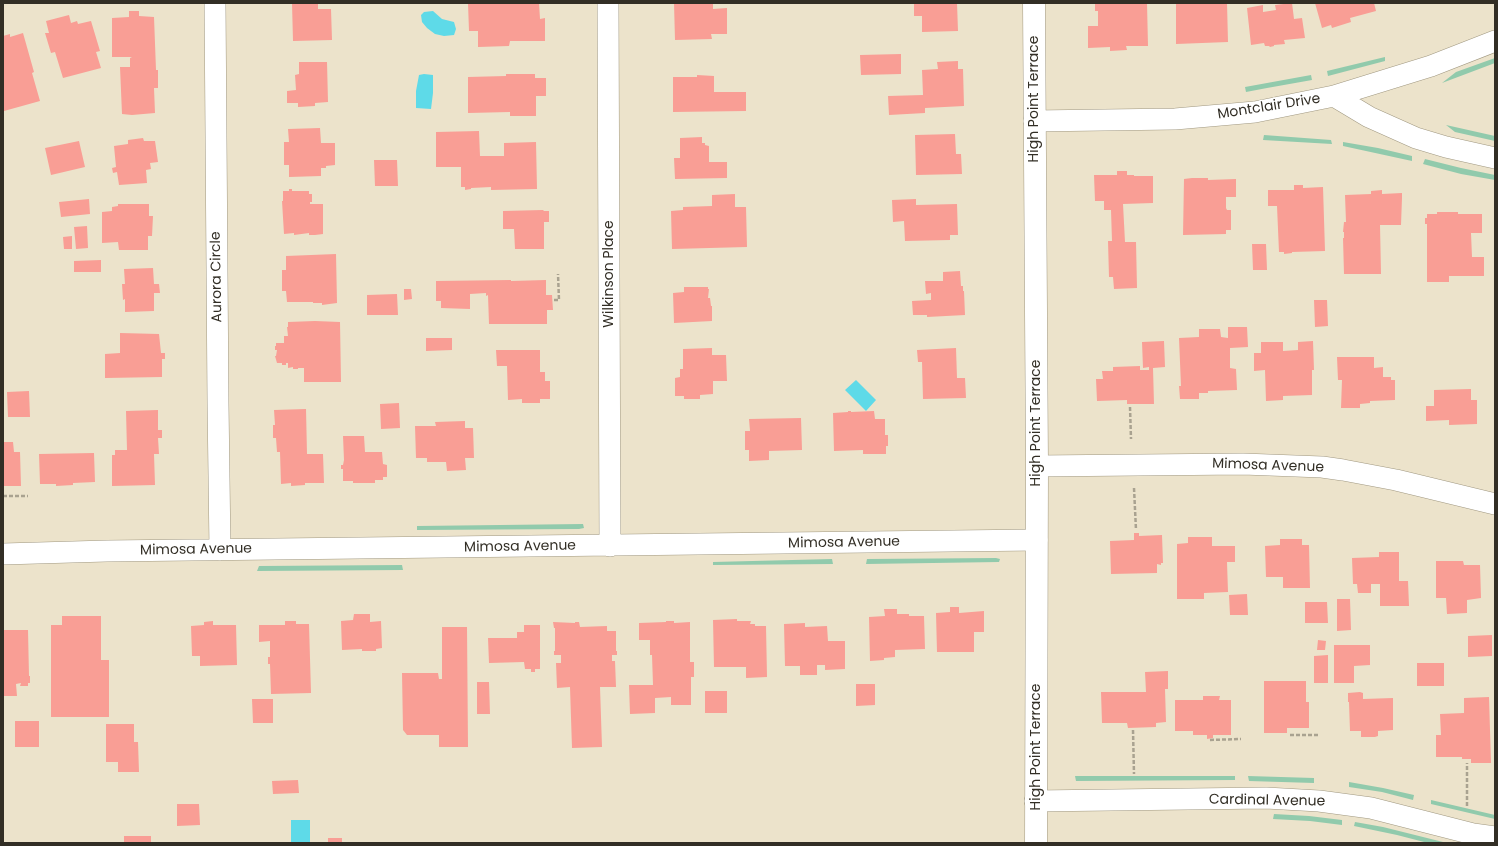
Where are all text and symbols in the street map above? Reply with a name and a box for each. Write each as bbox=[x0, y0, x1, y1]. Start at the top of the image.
street label: High Point Terrace bbox=[1026, 36, 1042, 162]
street label: Montclair Drive bbox=[1216, 91, 1322, 123]
street label: Wilkinson Place bbox=[601, 220, 617, 328]
street label: Aurora Circle bbox=[208, 231, 226, 323]
street label: High Point Terrace bbox=[1028, 360, 1044, 486]
street label: Mimosa Avenue bbox=[1212, 456, 1324, 476]
street label: Mimosa Avenue bbox=[788, 534, 900, 552]
street label: Mimosa Avenue bbox=[464, 538, 576, 556]
street label: Mimosa Avenue bbox=[140, 541, 252, 559]
street label: High Point Terrace bbox=[1028, 684, 1044, 810]
street label: Cardinal Avenue bbox=[1209, 792, 1325, 810]

